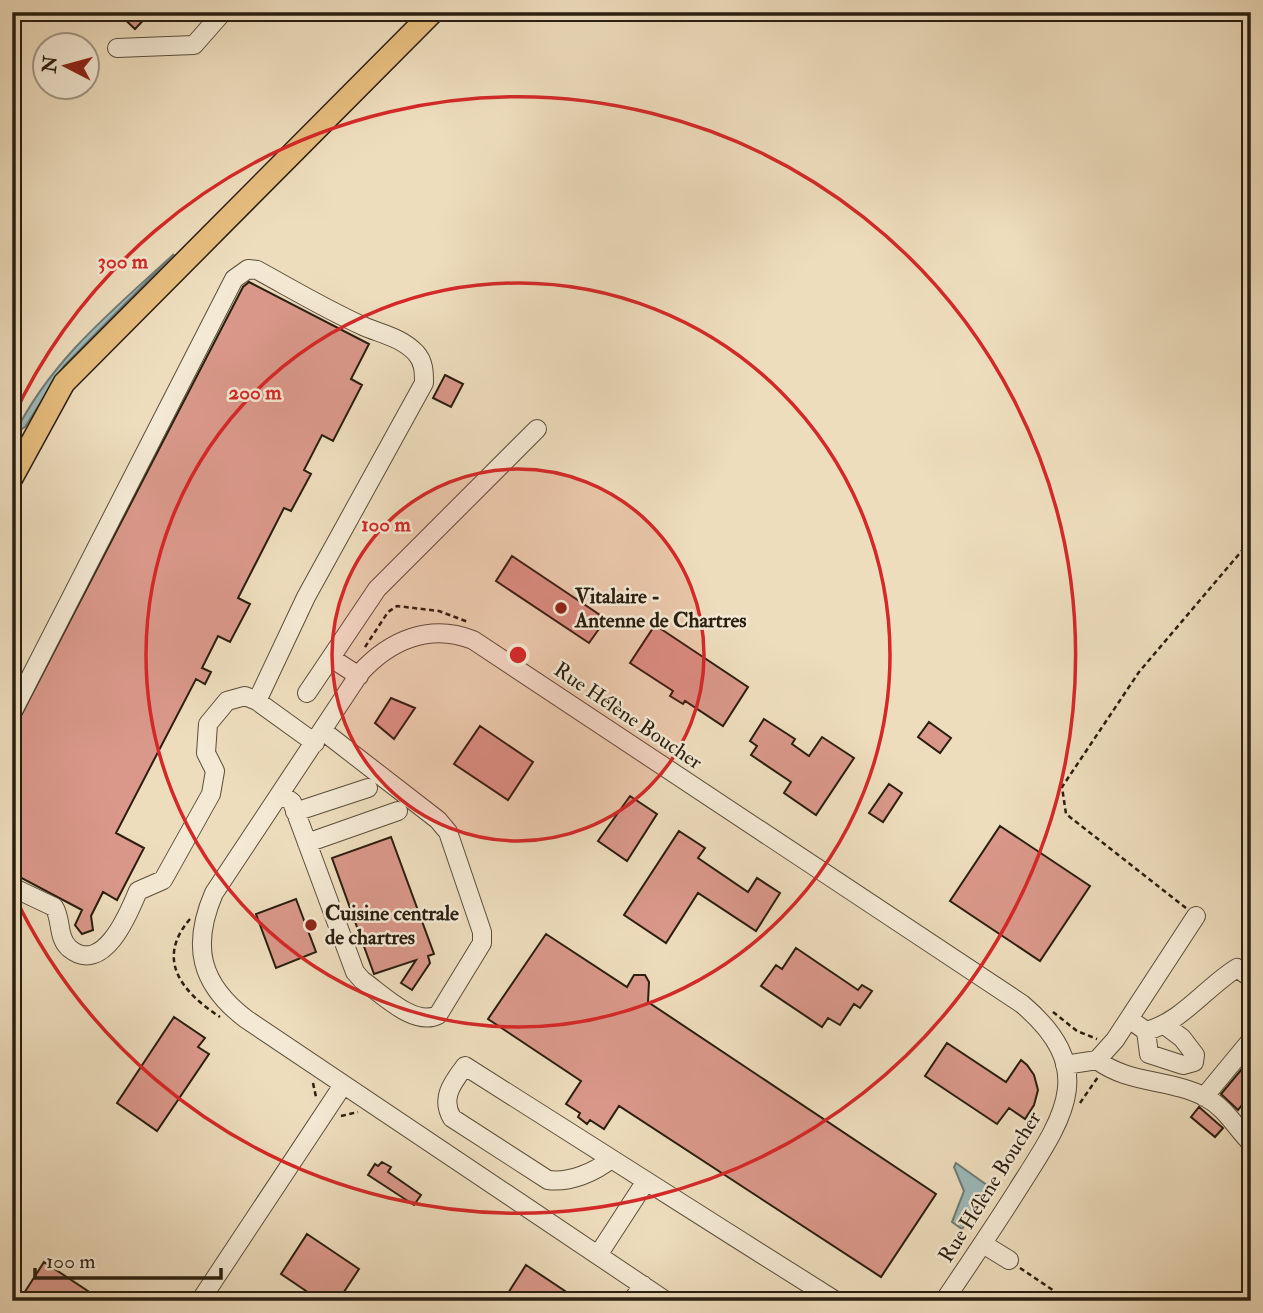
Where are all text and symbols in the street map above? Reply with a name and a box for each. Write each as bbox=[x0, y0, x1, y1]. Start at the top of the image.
north arrow bbox=[32, 32, 102, 102]
text: N bbox=[37, 54, 63, 75]
text: 300 m bbox=[98, 248, 149, 275]
text: 200 m bbox=[229, 379, 282, 406]
text: 100 m bbox=[361, 511, 412, 538]
place label: Vitalaire - Antenne de Chartres bbox=[574, 583, 746, 634]
marker: Vitalaire - Antenne de Chartres bbox=[553, 600, 569, 616]
centre of rings bbox=[506, 643, 530, 667]
street label: Rue Hélène Boucher bbox=[548, 656, 708, 776]
place label: Cuisine centrale de chartres bbox=[325, 900, 459, 951]
marker: Cuisine centrale de chartres bbox=[303, 917, 319, 933]
street label: Rue Hélène Boucher bbox=[933, 1106, 1048, 1268]
scale bar bbox=[35, 1236, 220, 1280]
text: 100 m bbox=[46, 1248, 96, 1275]

